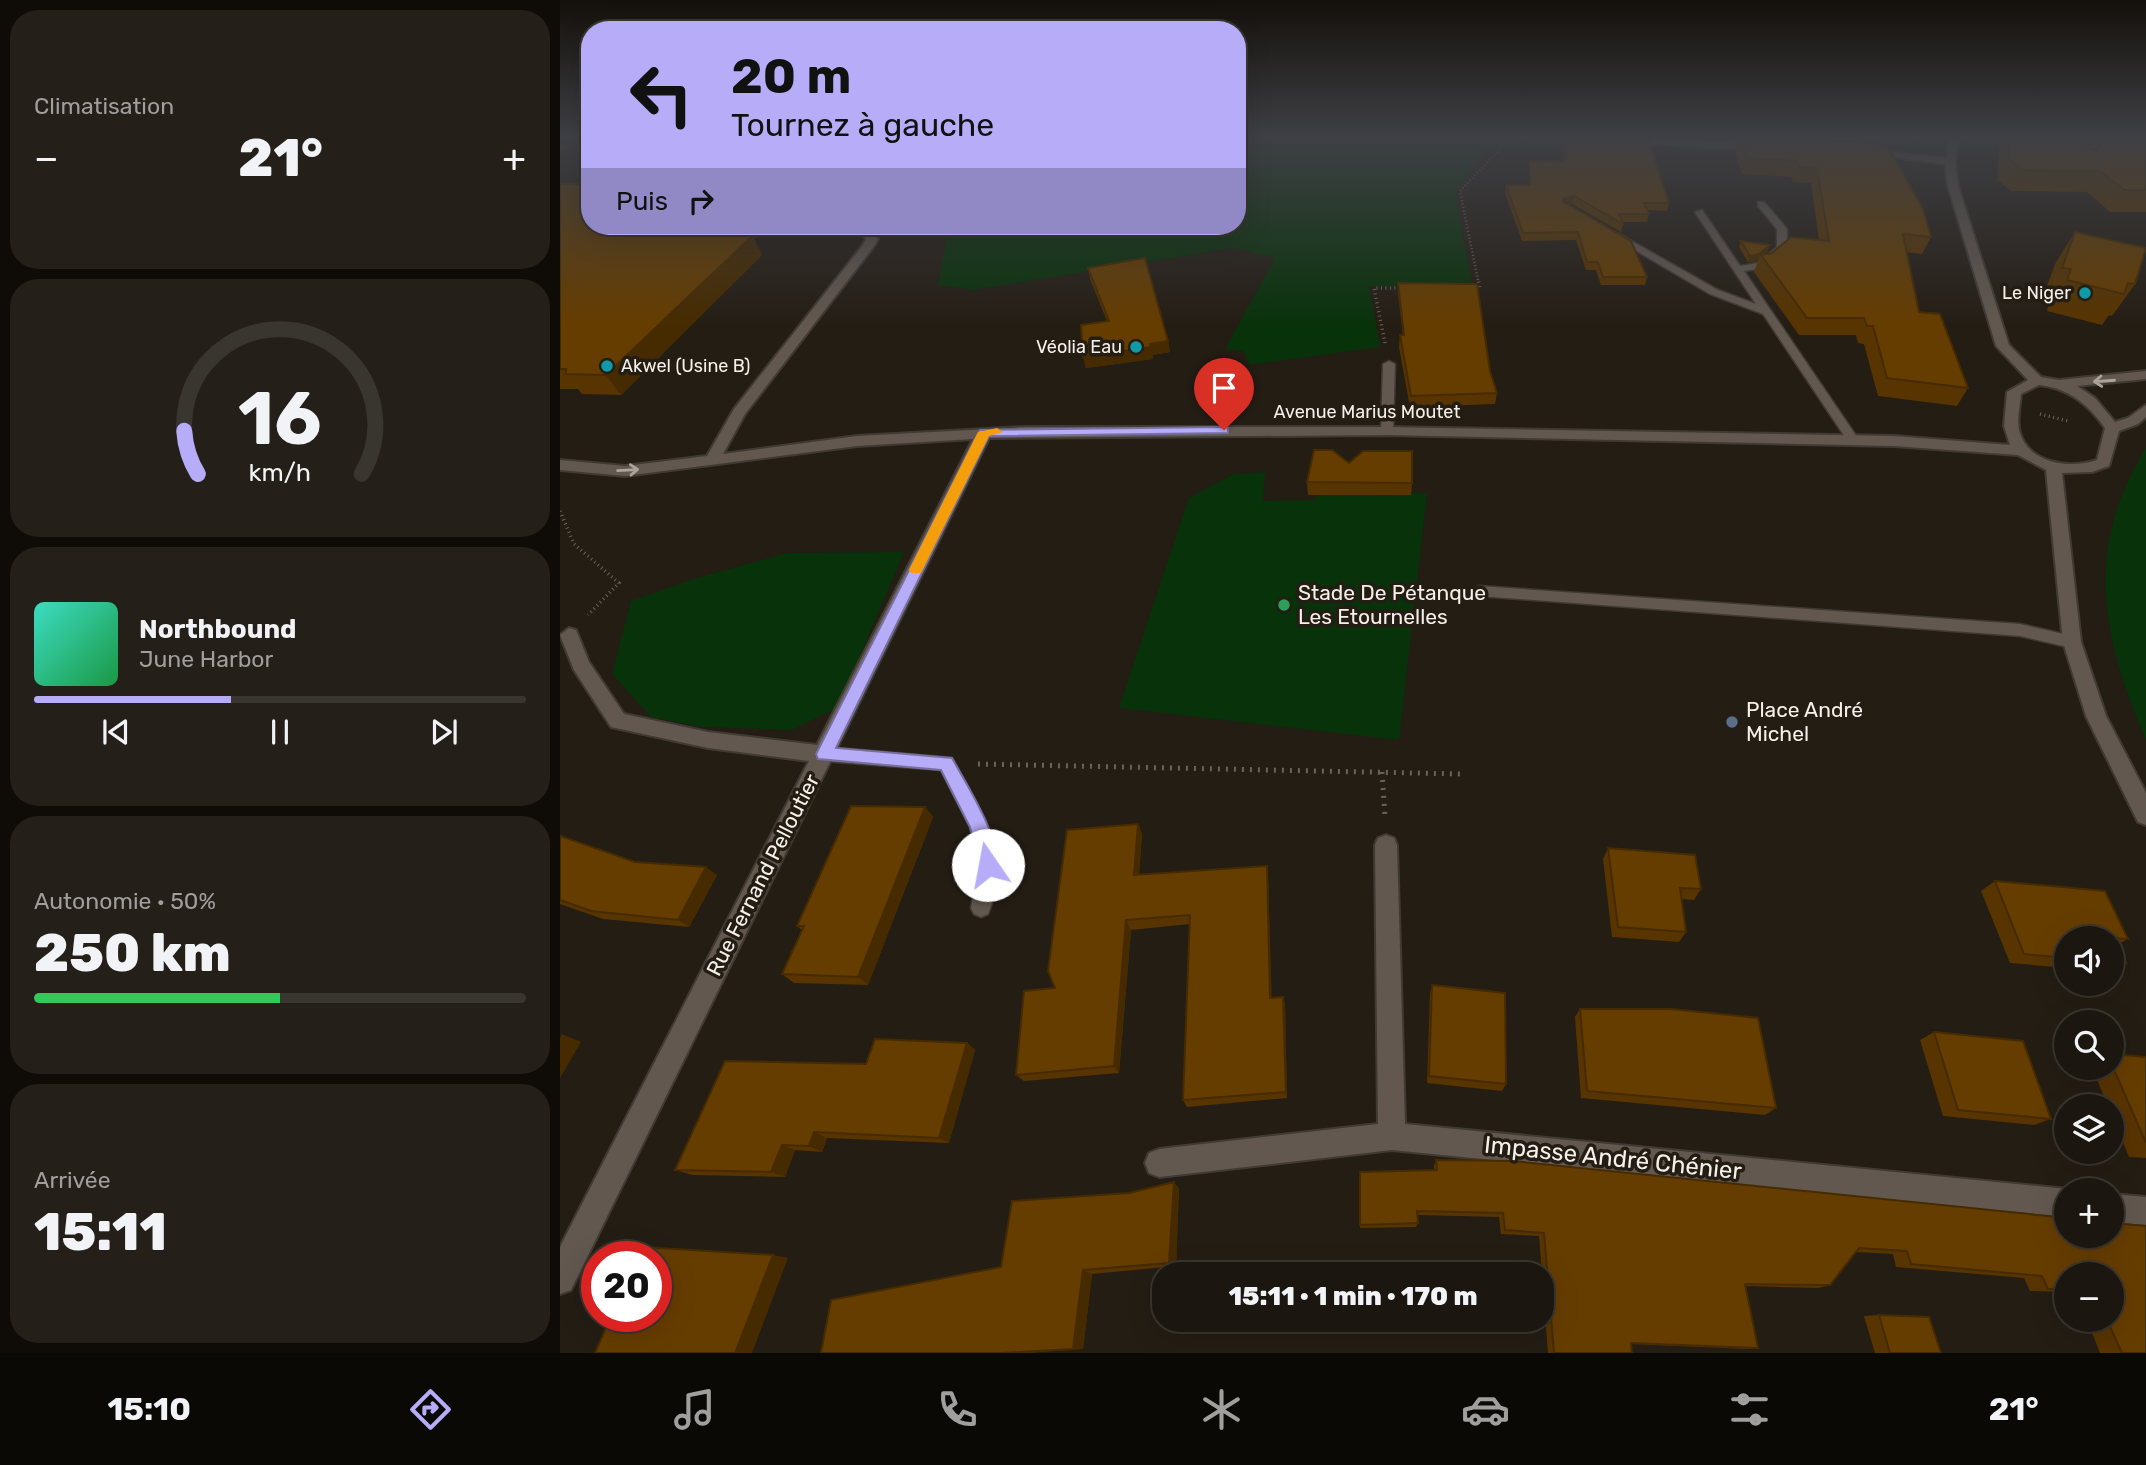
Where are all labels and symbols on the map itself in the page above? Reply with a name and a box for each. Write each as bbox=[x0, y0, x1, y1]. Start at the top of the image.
place label: Le Niger bbox=[2002, 282, 2071, 304]
marker: Le Niger bbox=[2077, 285, 2093, 301]
place label: Véolia Eau bbox=[1036, 336, 1122, 358]
marker: Véolia Eau bbox=[1128, 339, 1144, 355]
place label: Akwel (Usine B) bbox=[621, 355, 750, 377]
marker: Akwel (Usine B) bbox=[599, 358, 615, 374]
pin bbox=[1194, 358, 1254, 430]
one-way arrow bbox=[2093, 375, 2116, 388]
street label: Avenue Marius Moutet bbox=[1274, 401, 1460, 423]
one-way arrow bbox=[616, 464, 639, 477]
place label: Stade De Pétanque Les Etournelles bbox=[1298, 580, 1486, 629]
marker: Stade De Pétanque Les Etournelles bbox=[1276, 597, 1292, 613]
place label: Place André Michel bbox=[1746, 697, 1863, 746]
marker: Place André Michel bbox=[1724, 714, 1740, 730]
street label: Rue Fernand Pelloutier bbox=[701, 770, 824, 980]
position arrow bbox=[951, 828, 1025, 902]
street label: Impasse André Chénier bbox=[1483, 1131, 1743, 1185]
speed limit sign: 20 bbox=[581, 1241, 672, 1332]

